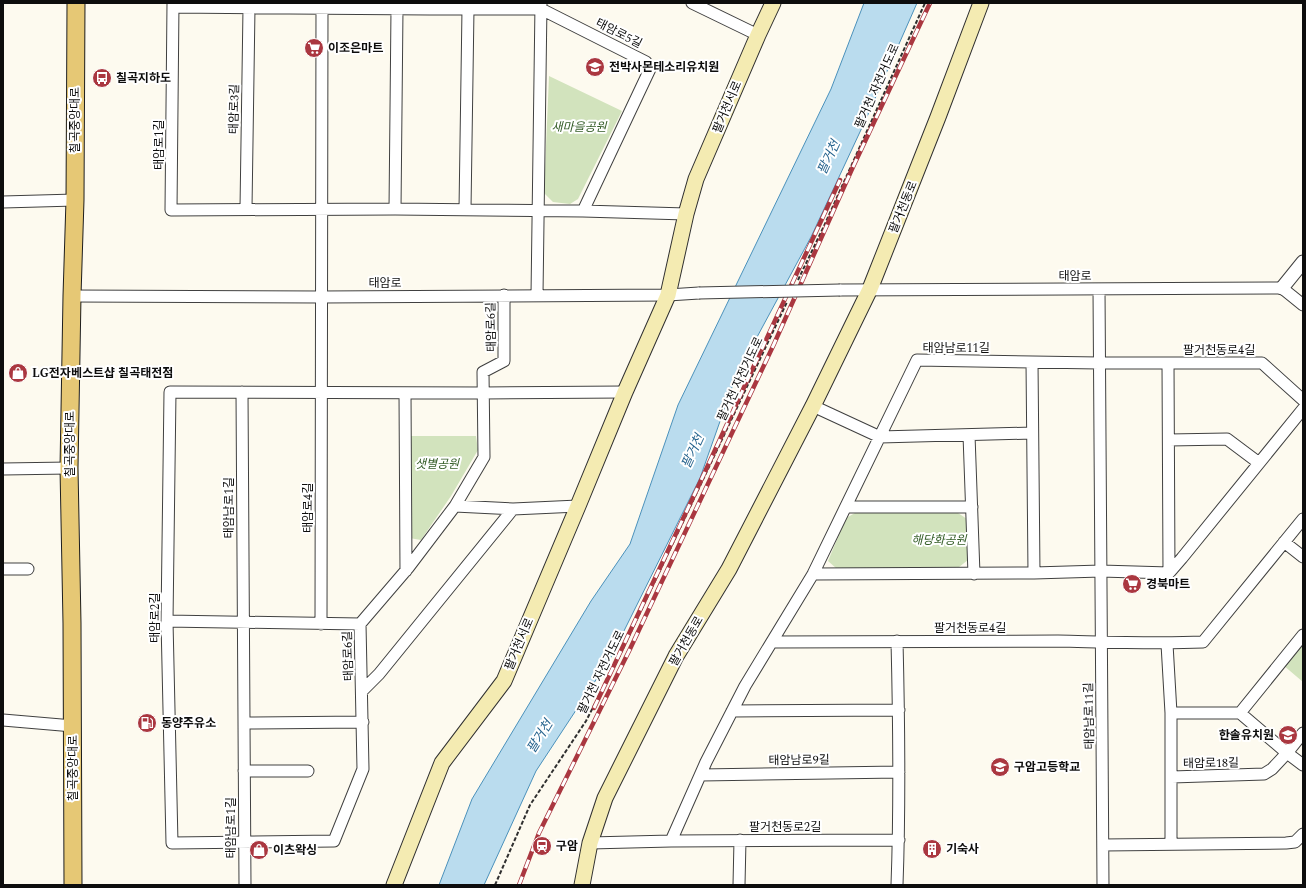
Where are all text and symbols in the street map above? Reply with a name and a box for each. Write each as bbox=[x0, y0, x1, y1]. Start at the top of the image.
street label: 태암로5길 bbox=[592, 14, 645, 53]
supermarket icon: 이조은마트 bbox=[303, 37, 325, 59]
place label: 이조은마트 bbox=[328, 39, 383, 58]
street label: 팔거천 자전거도로 bbox=[850, 41, 905, 132]
school or university icon: 전박사몬테소리유치원 bbox=[584, 56, 606, 78]
place label: 전박사몬테소리유치원 bbox=[609, 58, 719, 77]
bus stop icon: 칠곡지하도 bbox=[91, 67, 113, 89]
place label: 칠곡지하도 bbox=[116, 69, 171, 88]
street label: 팔거천서로 bbox=[708, 78, 747, 136]
street label: 태암로3길 bbox=[225, 84, 244, 134]
street label: 칠곡중앙대로 bbox=[66, 87, 85, 153]
park label: 새마을공원 bbox=[551, 118, 608, 137]
street label: 태암로1길 bbox=[150, 120, 169, 170]
water label: 팔거천 bbox=[812, 136, 846, 178]
street label: 팔거천동로 bbox=[884, 178, 923, 236]
street label: 태암로 bbox=[1058, 267, 1092, 286]
street label: 태암로 bbox=[368, 274, 402, 293]
street label: 태암로6길 bbox=[482, 302, 501, 352]
street label: 팔거천 자전거도로 bbox=[713, 334, 768, 425]
street label: 태암남로11길 bbox=[922, 339, 990, 358]
street label: 팔거천동로4길 bbox=[1183, 341, 1255, 360]
shop icon: LG전자베스트샵 칠곡태전점 bbox=[7, 362, 29, 384]
place label: LG전자베스트샵 칠곡태전점 bbox=[32, 364, 173, 383]
street label: 칠곡중앙대로 bbox=[61, 411, 80, 477]
water label: 팔거천 bbox=[676, 430, 710, 472]
park label: 샛별공원 bbox=[415, 455, 460, 474]
street label: 태암남로1길 bbox=[220, 477, 239, 539]
street label: 태암로4길 bbox=[299, 483, 318, 533]
park label: 해당화공원 bbox=[911, 531, 968, 550]
supermarket icon: 경북마트 bbox=[1121, 573, 1143, 595]
place label: 경북마트 bbox=[1146, 575, 1190, 594]
street label: 태암로2길 bbox=[146, 593, 165, 643]
street label: 팔거천동로 bbox=[664, 613, 708, 670]
street label: 팔거천서로 bbox=[500, 615, 539, 673]
street label: 팔거천동로4길 bbox=[934, 619, 1006, 638]
street label: 팔거천 자전거도로 bbox=[573, 627, 630, 717]
street label: 태암로6길 bbox=[338, 631, 359, 681]
street label: 태암남로11길 bbox=[1079, 682, 1100, 750]
fuel station icon: 동양주유소 bbox=[136, 712, 158, 734]
place label: 동양주유소 bbox=[161, 714, 216, 733]
water label: 팔거천 bbox=[522, 715, 558, 757]
school or university icon: 한솔유치원 bbox=[1277, 724, 1299, 746]
place label: 한솔유치원 bbox=[1219, 726, 1274, 745]
street label: 칠곡중앙대로 bbox=[64, 735, 83, 801]
street label: 태암남로9길 bbox=[768, 750, 830, 771]
street label: 태암로18길 bbox=[1183, 754, 1239, 773]
school or university icon: 구암고등학교 bbox=[989, 756, 1011, 778]
place label: 구암고등학교 bbox=[1014, 758, 1080, 777]
street label: 태암남로1길 bbox=[222, 797, 241, 859]
street label: 팔거천동로2길 bbox=[749, 818, 821, 837]
station icon: 구암 bbox=[531, 835, 553, 857]
place label: 구암 bbox=[556, 837, 578, 856]
building icon: 기숙사 bbox=[921, 838, 943, 860]
shop icon: 이츠왁싱 bbox=[248, 839, 270, 861]
place label: 기숙사 bbox=[946, 840, 979, 859]
place label: 이츠왁싱 bbox=[273, 841, 317, 860]

